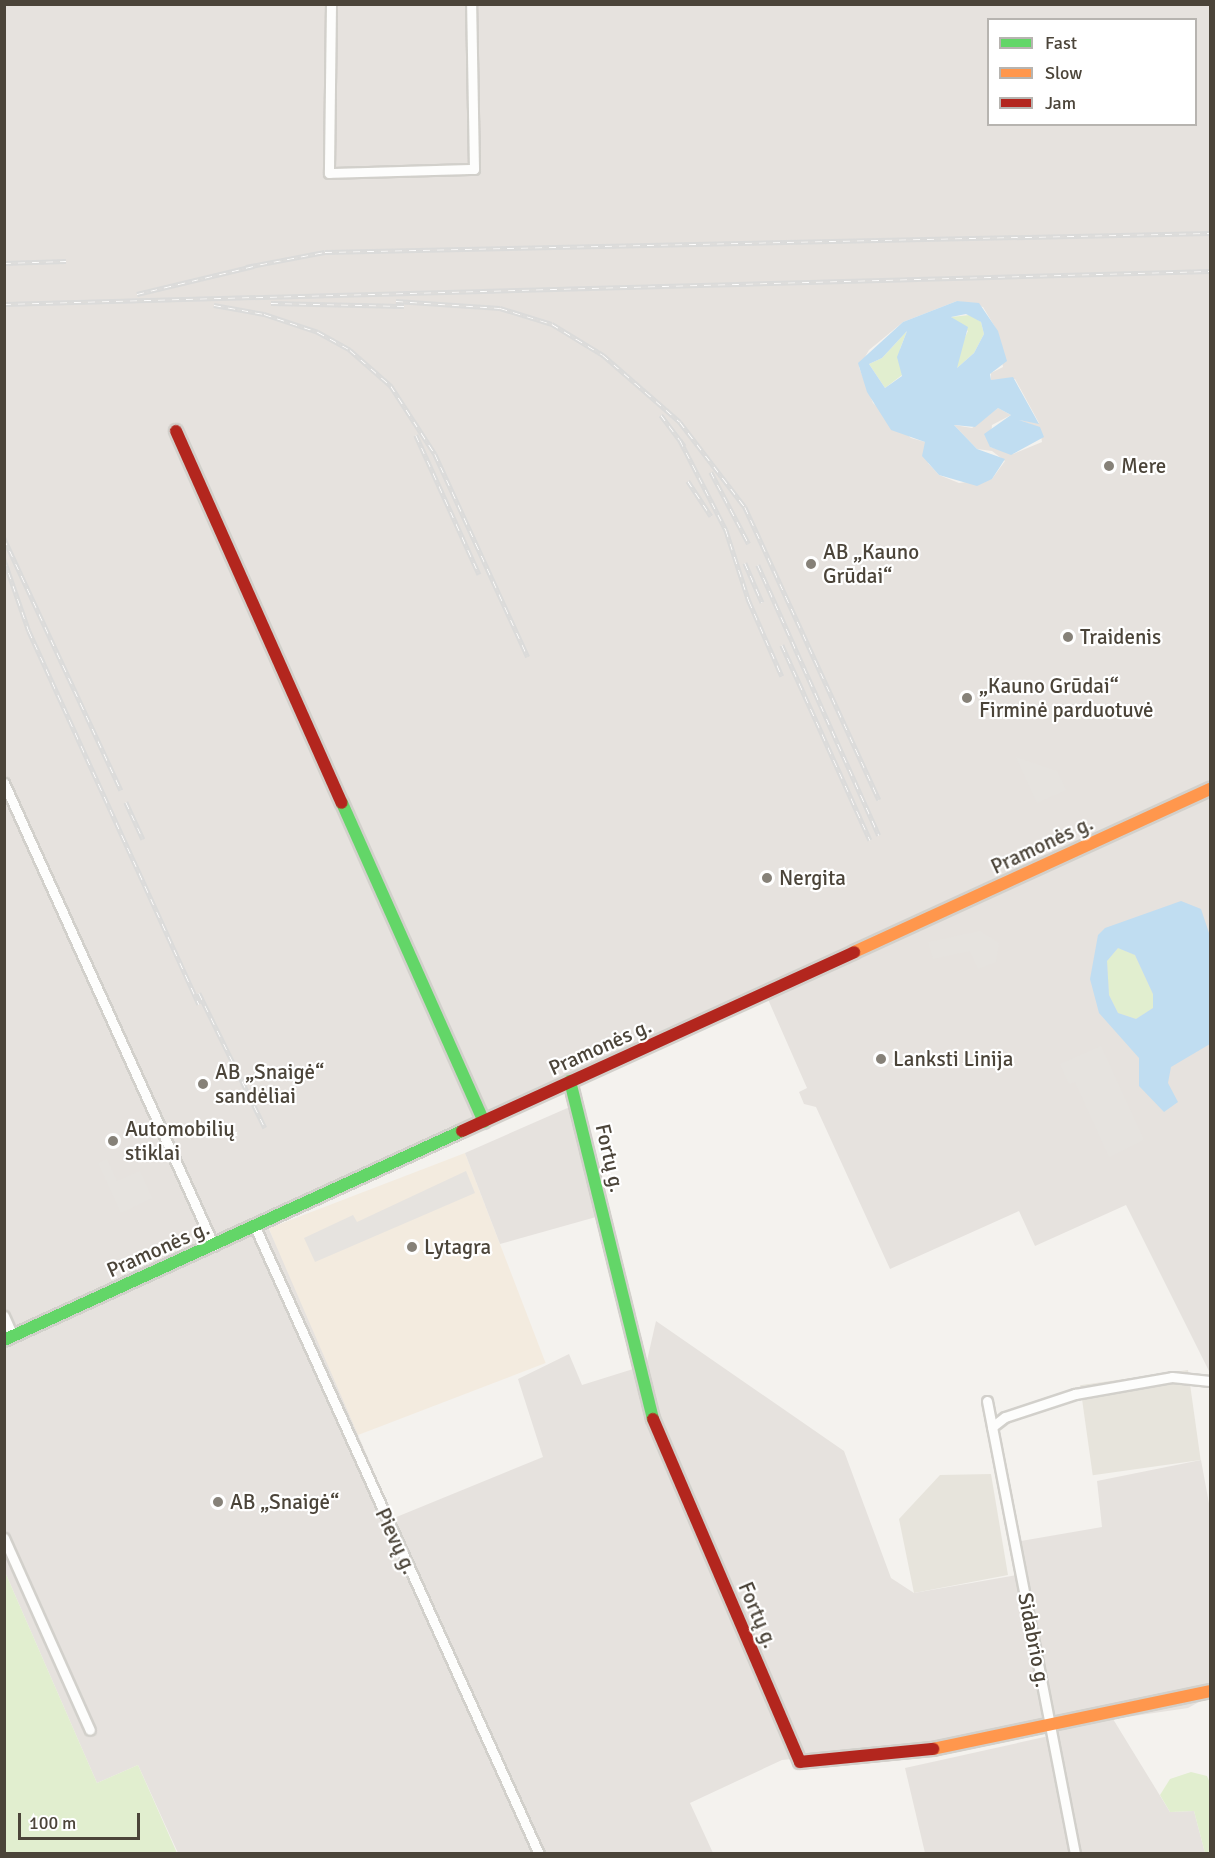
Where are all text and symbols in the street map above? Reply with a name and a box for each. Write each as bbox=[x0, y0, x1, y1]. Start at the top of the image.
legend bbox=[987, 18, 1197, 126]
text: Fast bbox=[1045, 32, 1077, 54]
text: Slow bbox=[1045, 62, 1082, 84]
text: Jam bbox=[1045, 92, 1076, 114]
place label: Mere bbox=[1121, 453, 1166, 479]
marker: Mere bbox=[1102, 459, 1116, 473]
place label: AB „Kauno Grūdai“ bbox=[823, 539, 919, 589]
marker: AB „Kauno Grūdai“ bbox=[804, 557, 818, 571]
place label: Traidenis bbox=[1080, 624, 1161, 650]
marker: Traidenis bbox=[1061, 630, 1075, 644]
place label: „Kauno Grūdai“ Firminė parduotuvė bbox=[979, 673, 1154, 723]
marker: „Kauno Grūdai“ Firminė parduotuvė bbox=[960, 691, 974, 705]
street label: Pramonės g. bbox=[987, 810, 1097, 880]
place label: Nergita bbox=[779, 865, 846, 891]
marker: Nergita bbox=[760, 871, 774, 885]
street label: Pramonės g. bbox=[545, 1013, 655, 1081]
place label: Lanksti Linija bbox=[893, 1046, 1013, 1072]
marker: Lanksti Linija bbox=[874, 1052, 888, 1066]
place label: AB „Snaigė“ sandėliai bbox=[215, 1059, 324, 1109]
marker: AB „Snaigė“ sandėliai bbox=[196, 1077, 210, 1091]
place label: Automobilių stiklai bbox=[125, 1116, 235, 1166]
street label: Fortų g. bbox=[590, 1121, 630, 1195]
marker: Automobilių stiklai bbox=[106, 1134, 120, 1148]
street label: Pramonės g. bbox=[103, 1215, 213, 1283]
place label: Lytagra bbox=[424, 1234, 491, 1260]
marker: Lytagra bbox=[405, 1240, 419, 1254]
place label: AB „Snaigė“ bbox=[230, 1489, 339, 1515]
marker: AB „Snaigė“ bbox=[211, 1495, 225, 1509]
street label: Pievų g. bbox=[370, 1504, 422, 1578]
street label: Fortų g. bbox=[733, 1578, 783, 1652]
street label: Sidabrio g. bbox=[1012, 1590, 1056, 1690]
scale bar bbox=[21, 1801, 142, 1839]
text: 100 m bbox=[29, 1812, 76, 1834]

